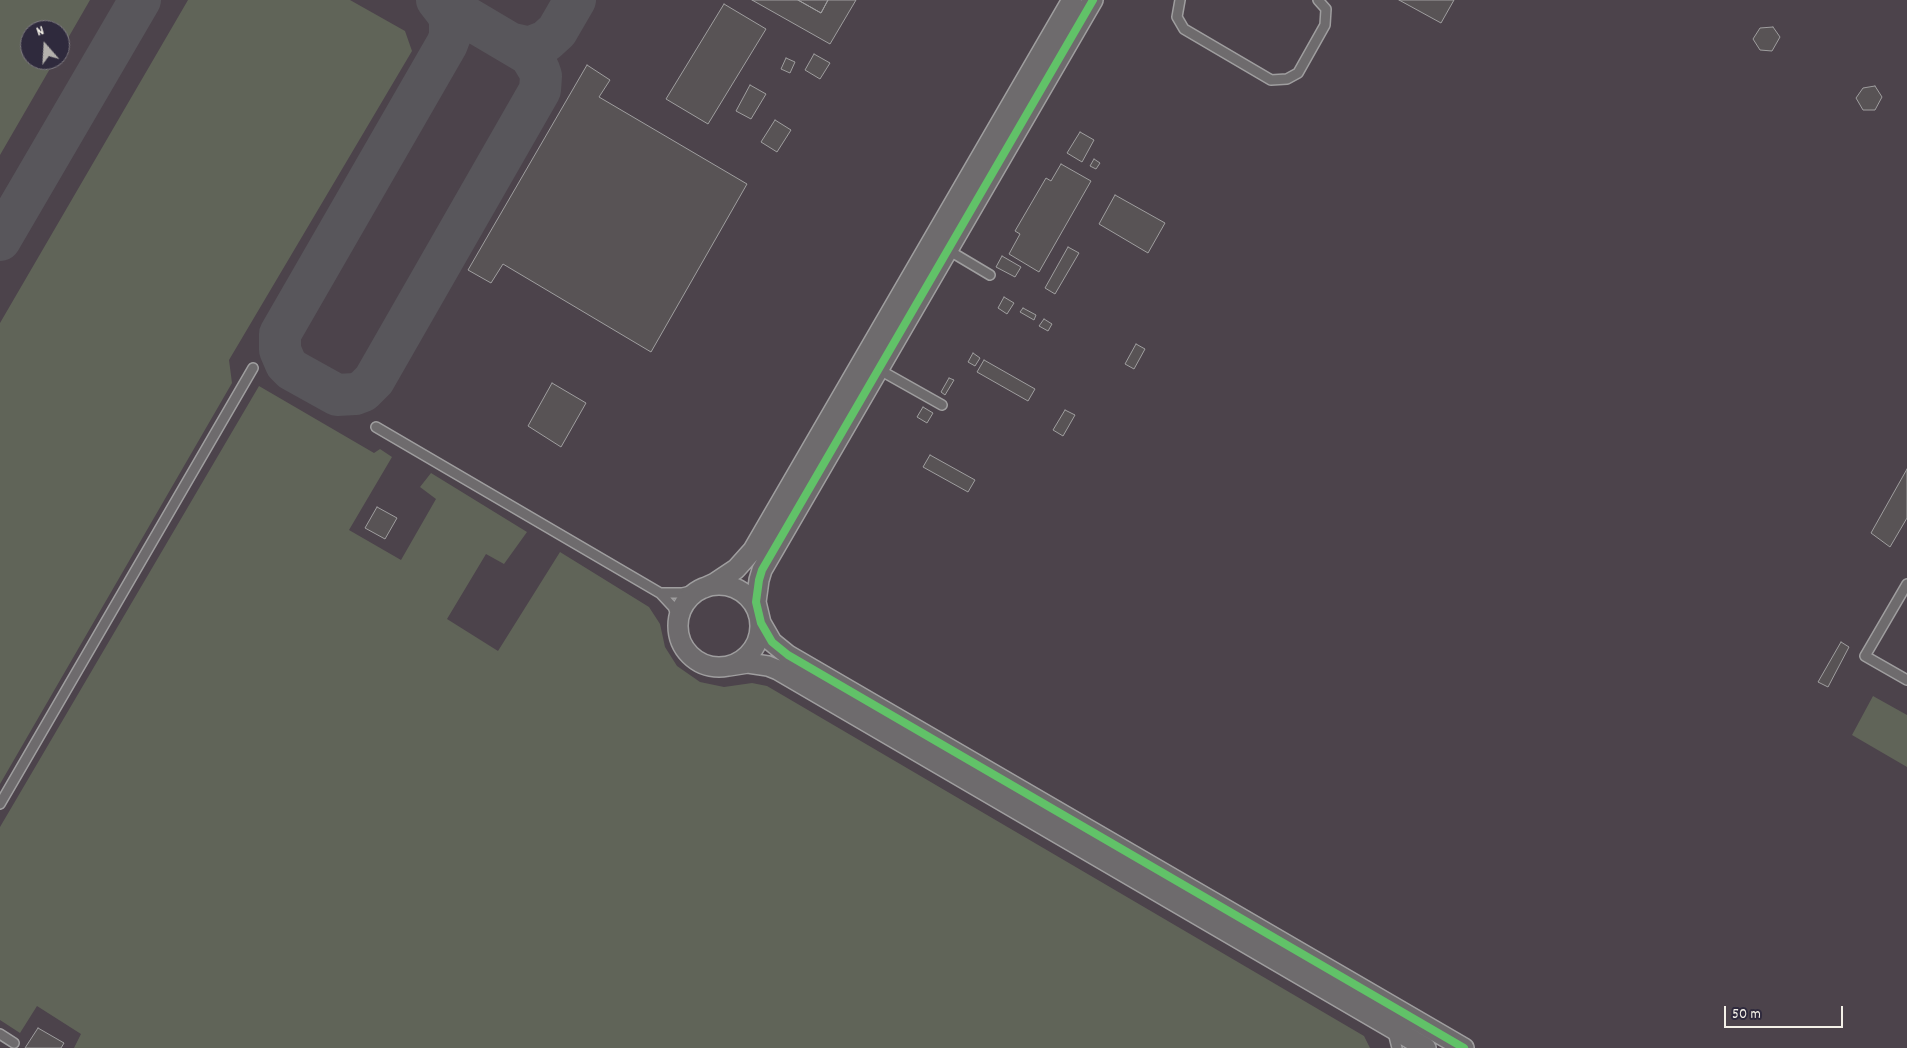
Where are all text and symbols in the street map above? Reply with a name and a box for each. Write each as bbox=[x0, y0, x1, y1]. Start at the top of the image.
north arrow bbox=[20, 20, 70, 70]
text: N bbox=[34, 21, 47, 42]
scale bar bbox=[1727, 996, 1846, 1028]
text: 50 m bbox=[1732, 1004, 1761, 1026]

